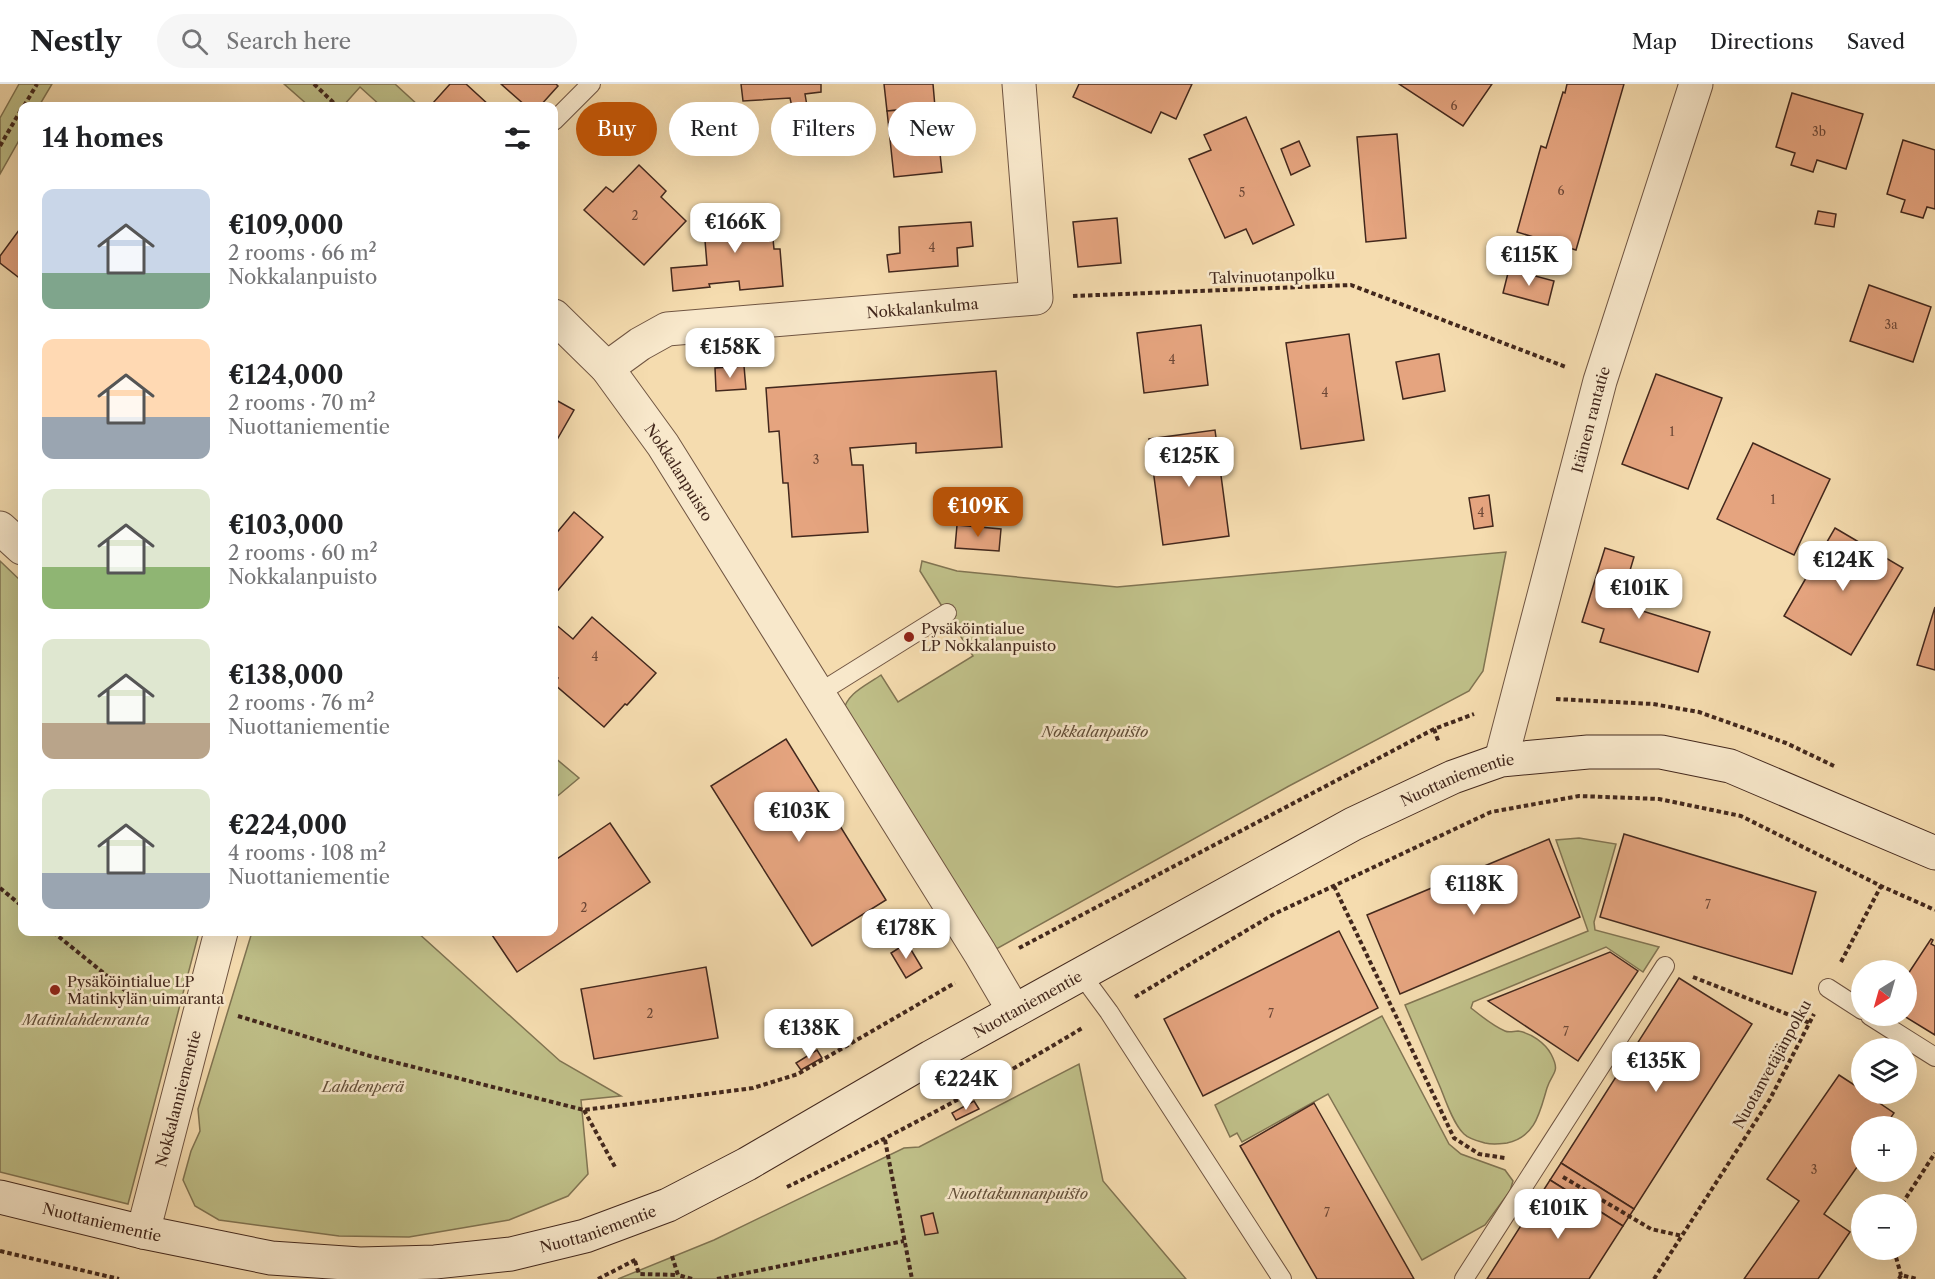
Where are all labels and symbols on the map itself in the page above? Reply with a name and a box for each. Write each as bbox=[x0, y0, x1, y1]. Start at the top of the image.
house number: 6 bbox=[1450, 98, 1458, 113]
house number: 3b bbox=[1812, 124, 1826, 139]
house number: 6 bbox=[1557, 183, 1565, 198]
house number: 5 bbox=[1239, 185, 1245, 200]
pin: €166K bbox=[693, 203, 777, 254]
house number: 2 bbox=[632, 208, 639, 223]
pin: €115K bbox=[1487, 236, 1571, 287]
house number: 4 bbox=[929, 240, 936, 255]
street label: Talvinuotanpolku bbox=[1209, 264, 1335, 288]
street label: Nokkalankulma bbox=[866, 293, 979, 322]
house number: 3a bbox=[1885, 317, 1898, 332]
pin: €158K bbox=[688, 328, 772, 379]
house number: 4 bbox=[1169, 352, 1176, 367]
street label: Itäinen rantatie bbox=[1567, 364, 1614, 475]
house number: 4 bbox=[1322, 385, 1329, 400]
street label: Nokkalanpuisto bbox=[641, 420, 717, 524]
house number: 1 bbox=[1669, 424, 1675, 439]
pin: €125K bbox=[1147, 437, 1231, 488]
house number: 3 bbox=[813, 452, 819, 467]
pin: €109K bbox=[936, 487, 1020, 538]
house number: 1 bbox=[1770, 492, 1776, 507]
house number: 4 bbox=[1478, 505, 1485, 520]
pin: €124K bbox=[1801, 541, 1885, 592]
pin: €101K bbox=[1597, 569, 1681, 620]
place label: Pysäköintialue LP Nokkalanpuisto bbox=[921, 619, 1056, 655]
marker: Pysäköintialue LP Nokkalanpuisto bbox=[902, 630, 916, 644]
house number: 4 bbox=[592, 649, 599, 664]
park label: Nokkalanpuisto bbox=[1041, 722, 1148, 741]
street label: Nuottaniementie bbox=[1397, 749, 1515, 810]
pin: €103K bbox=[757, 792, 841, 843]
pin: €118K bbox=[1432, 865, 1516, 916]
house number: 7 bbox=[1705, 897, 1711, 912]
house number: 2 bbox=[581, 900, 588, 915]
pin: €178K bbox=[864, 909, 948, 960]
north arrow bbox=[1851, 960, 1917, 1026]
street label: Nuottaniementie bbox=[969, 966, 1085, 1042]
place label: Pysäköintialue LP Matinkylän uimaranta bbox=[67, 972, 224, 1008]
marker: Pysäköintialue LP Matinkylän uimaranta bbox=[48, 983, 62, 997]
street label: Nuotanvetäjänpolku bbox=[1729, 996, 1815, 1132]
house number: 2 bbox=[647, 1006, 654, 1021]
house number: 7 bbox=[1268, 1006, 1274, 1021]
pin: €138K bbox=[767, 1009, 851, 1060]
park label: Matinlahdenranta bbox=[21, 1010, 149, 1029]
house number: 7 bbox=[1563, 1024, 1569, 1039]
street label: Nokkalanniementie bbox=[151, 1028, 205, 1169]
pin: €135K bbox=[1614, 1042, 1698, 1093]
pin: €224K bbox=[924, 1060, 1008, 1111]
park label: Lahdenperä bbox=[321, 1077, 404, 1096]
house number: 3 bbox=[1811, 1162, 1817, 1177]
park label: Nuottakunnanpuisto bbox=[947, 1184, 1088, 1203]
pin: €101K bbox=[1516, 1189, 1600, 1240]
street label: Nuottaniementie bbox=[41, 1198, 163, 1245]
street label: Nuottaniementie bbox=[538, 1201, 659, 1256]
house number: 7 bbox=[1324, 1205, 1330, 1220]

